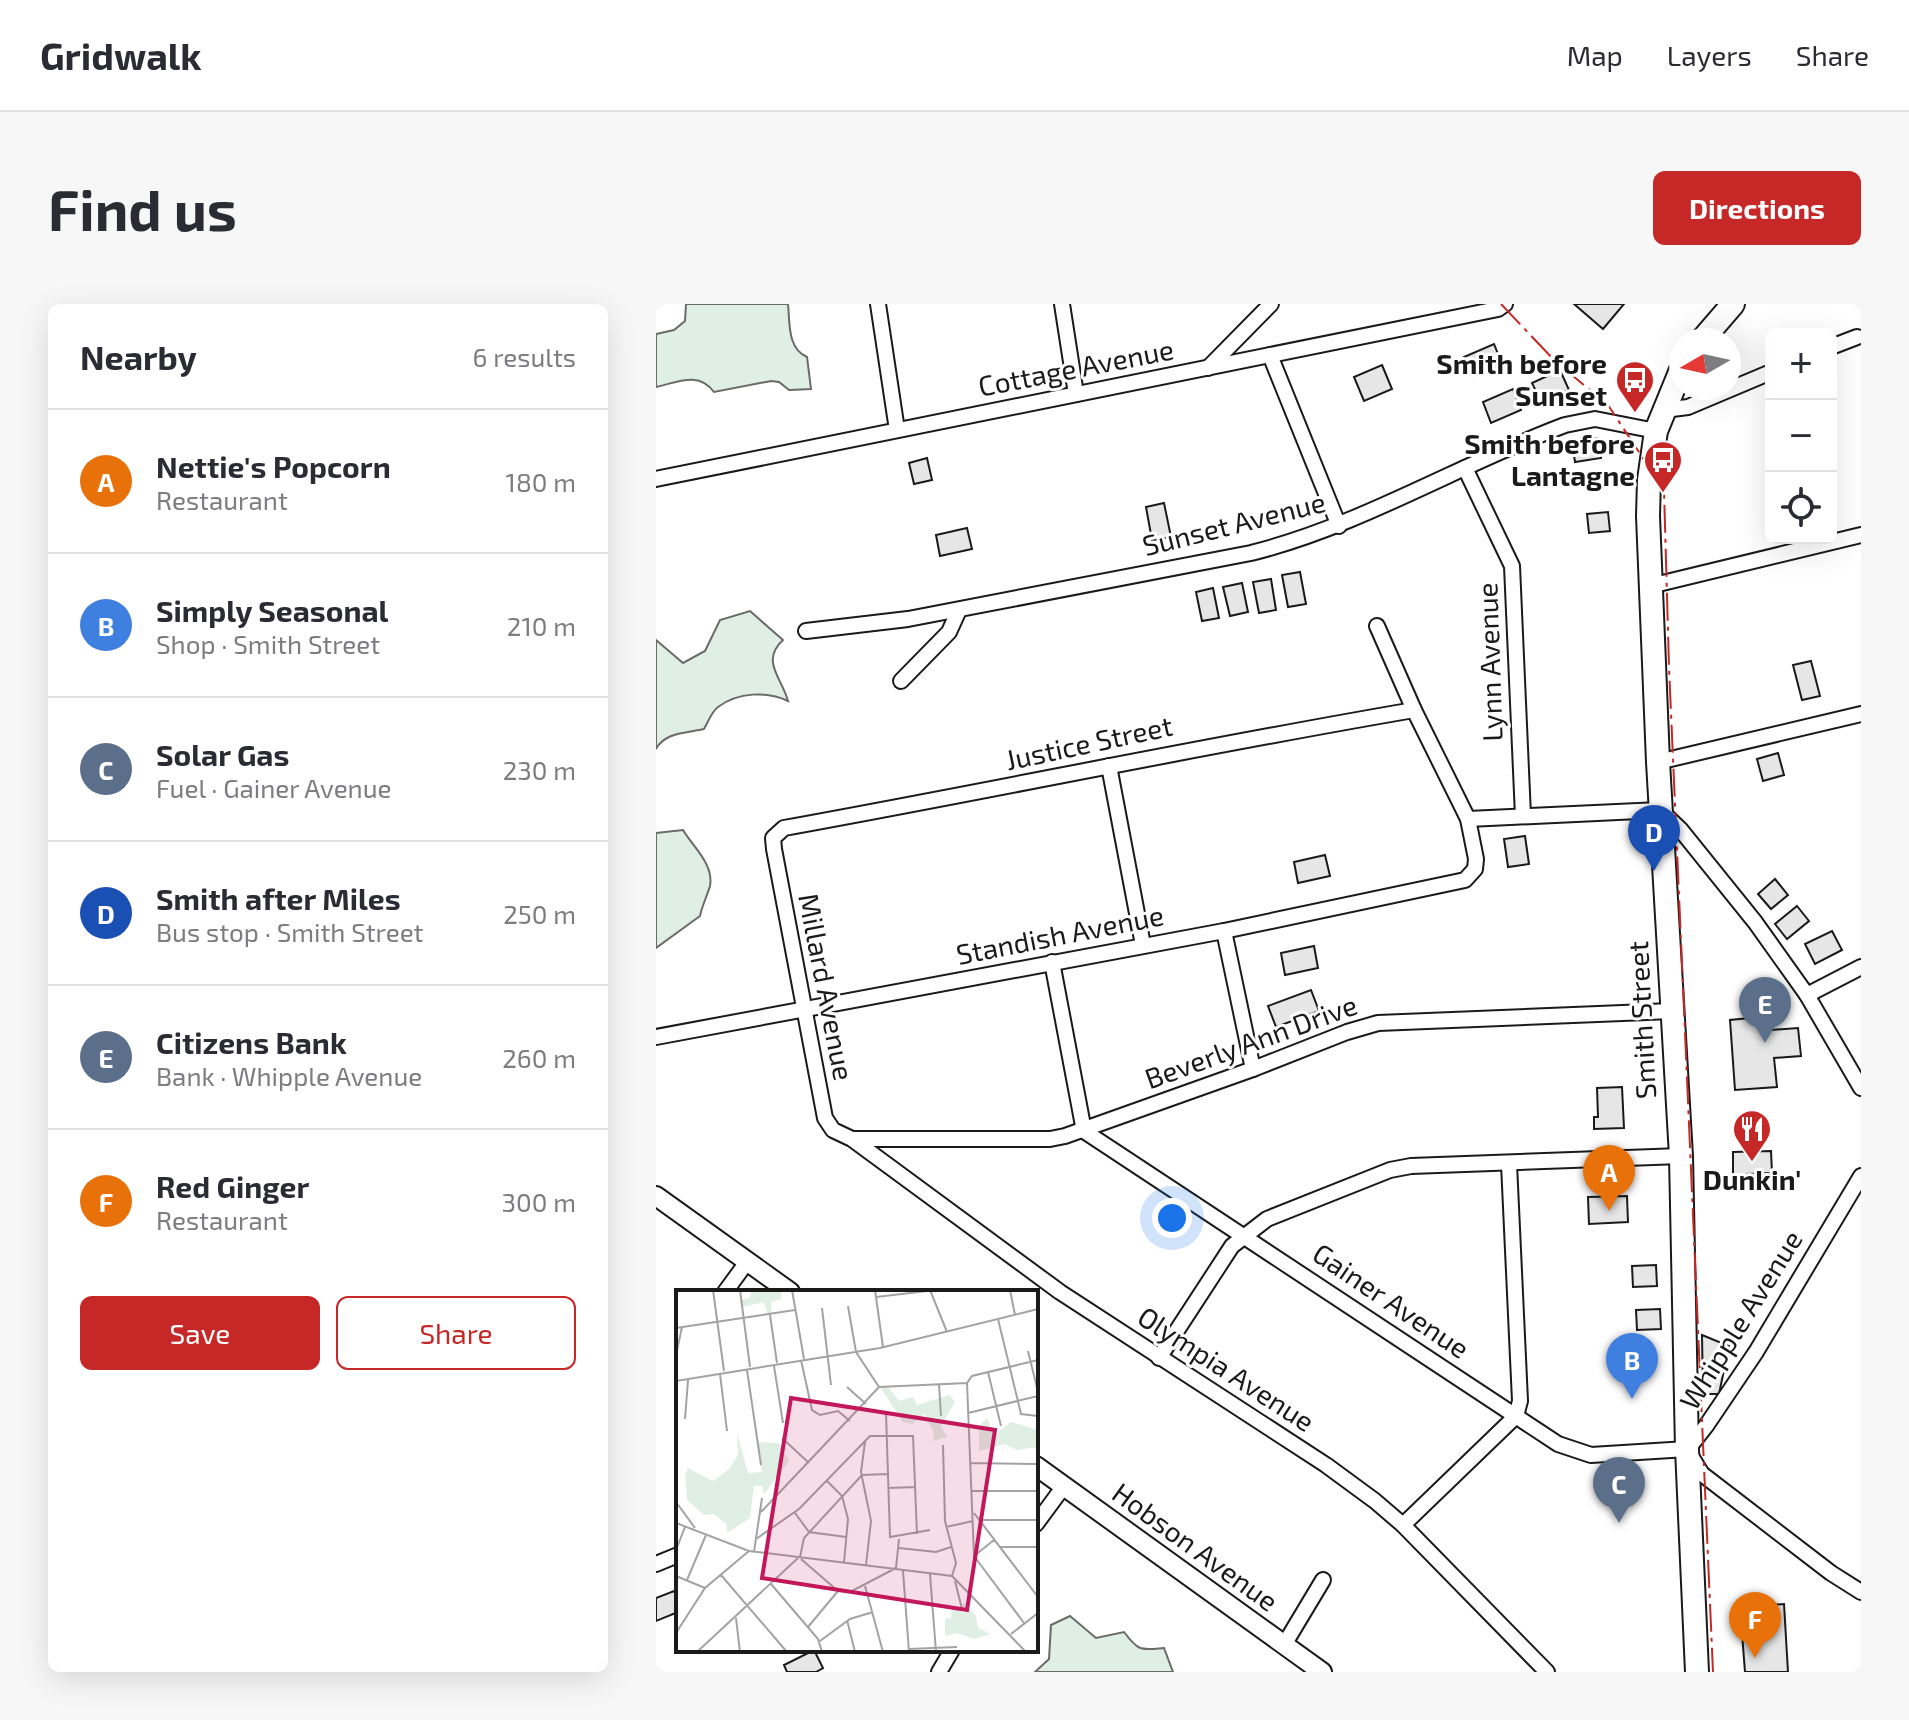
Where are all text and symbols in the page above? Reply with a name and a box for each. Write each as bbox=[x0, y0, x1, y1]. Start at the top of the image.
text: Gridwalk bbox=[40, 32, 202, 78]
text: Map bbox=[1567, 38, 1623, 72]
text: Layers bbox=[1667, 38, 1752, 72]
text: Share bbox=[1796, 38, 1869, 72]
button: Directions bbox=[1653, 171, 1861, 245]
text: Find us bbox=[48, 175, 237, 242]
north arrow bbox=[1669, 328, 1741, 400]
map controls bbox=[1765, 328, 1837, 544]
button: + bbox=[1765, 328, 1837, 400]
street label: Cottage Avenue bbox=[975, 331, 1176, 403]
text: Nearby bbox=[80, 336, 197, 377]
text: 6 results bbox=[473, 341, 576, 372]
place label: Smith before Sunset bbox=[1436, 346, 1607, 412]
bus stop icon: Smith before Sunset bbox=[1614, 359, 1656, 414]
button: − bbox=[1765, 400, 1837, 472]
place label: Smith before Lantagne bbox=[1464, 426, 1635, 492]
bus stop icon: Smith before Lantagne bbox=[1642, 439, 1684, 494]
text: Nettie's Popcorn bbox=[156, 448, 391, 484]
text: A bbox=[98, 466, 114, 497]
text: 180 m bbox=[506, 466, 576, 497]
button: locate bbox=[1765, 472, 1837, 544]
text: Restaurant bbox=[156, 484, 288, 515]
street label: Sunset Avenue bbox=[1139, 484, 1329, 562]
street label: Lynn Avenue bbox=[1469, 582, 1509, 742]
text: Simply Seasonal bbox=[156, 592, 388, 628]
text: B bbox=[98, 610, 114, 641]
text: 210 m bbox=[507, 610, 576, 641]
text: Shop · Smith Street bbox=[156, 628, 380, 659]
street label: Justice Street bbox=[1002, 708, 1175, 776]
text: Solar Gas bbox=[156, 736, 289, 772]
text: C bbox=[98, 754, 114, 785]
text: 230 m bbox=[503, 754, 576, 785]
text: Fuel · Gainer Avenue bbox=[156, 772, 391, 803]
pin: D bbox=[1628, 805, 1680, 871]
text: Smith after Miles bbox=[156, 880, 401, 916]
street label: Millard Avenue bbox=[792, 890, 862, 1083]
street label: Standish Avenue bbox=[953, 897, 1166, 971]
text: D bbox=[97, 898, 115, 929]
text: 250 m bbox=[503, 898, 576, 929]
text: Bus stop · Smith Street bbox=[156, 916, 424, 947]
street label: Smith Street bbox=[1620, 940, 1662, 1100]
pin: E bbox=[1739, 977, 1791, 1043]
street label: Beverly Ann Drive bbox=[1140, 987, 1361, 1095]
text: Citizens Bank bbox=[156, 1024, 347, 1060]
text: E bbox=[98, 1042, 114, 1073]
text: 260 m bbox=[502, 1042, 576, 1073]
text: Bank · Whipple Avenue bbox=[156, 1060, 422, 1091]
restaurant icon: Dunkin' bbox=[1731, 1108, 1773, 1163]
pin: A bbox=[1583, 1145, 1635, 1211]
place label: Dunkin' bbox=[1703, 1162, 1801, 1196]
text: Red Ginger bbox=[156, 1168, 309, 1204]
text: F bbox=[99, 1186, 113, 1217]
text: 300 m bbox=[502, 1186, 576, 1217]
your location bbox=[1152, 1198, 1192, 1238]
text: Restaurant bbox=[156, 1204, 288, 1235]
street label: Whipple Avenue bbox=[1671, 1224, 1809, 1415]
street label: Gainer Avenue bbox=[1307, 1235, 1476, 1365]
inset map bbox=[676, 1290, 1038, 1652]
button: Save bbox=[80, 1296, 320, 1370]
button: Share bbox=[336, 1296, 576, 1370]
street label: Olympia Avenue bbox=[1132, 1298, 1321, 1438]
pin: B bbox=[1606, 1333, 1658, 1399]
pin: C bbox=[1593, 1457, 1645, 1523]
street label: Hobson Avenue bbox=[1106, 1475, 1285, 1618]
pin: F bbox=[1729, 1592, 1781, 1658]

